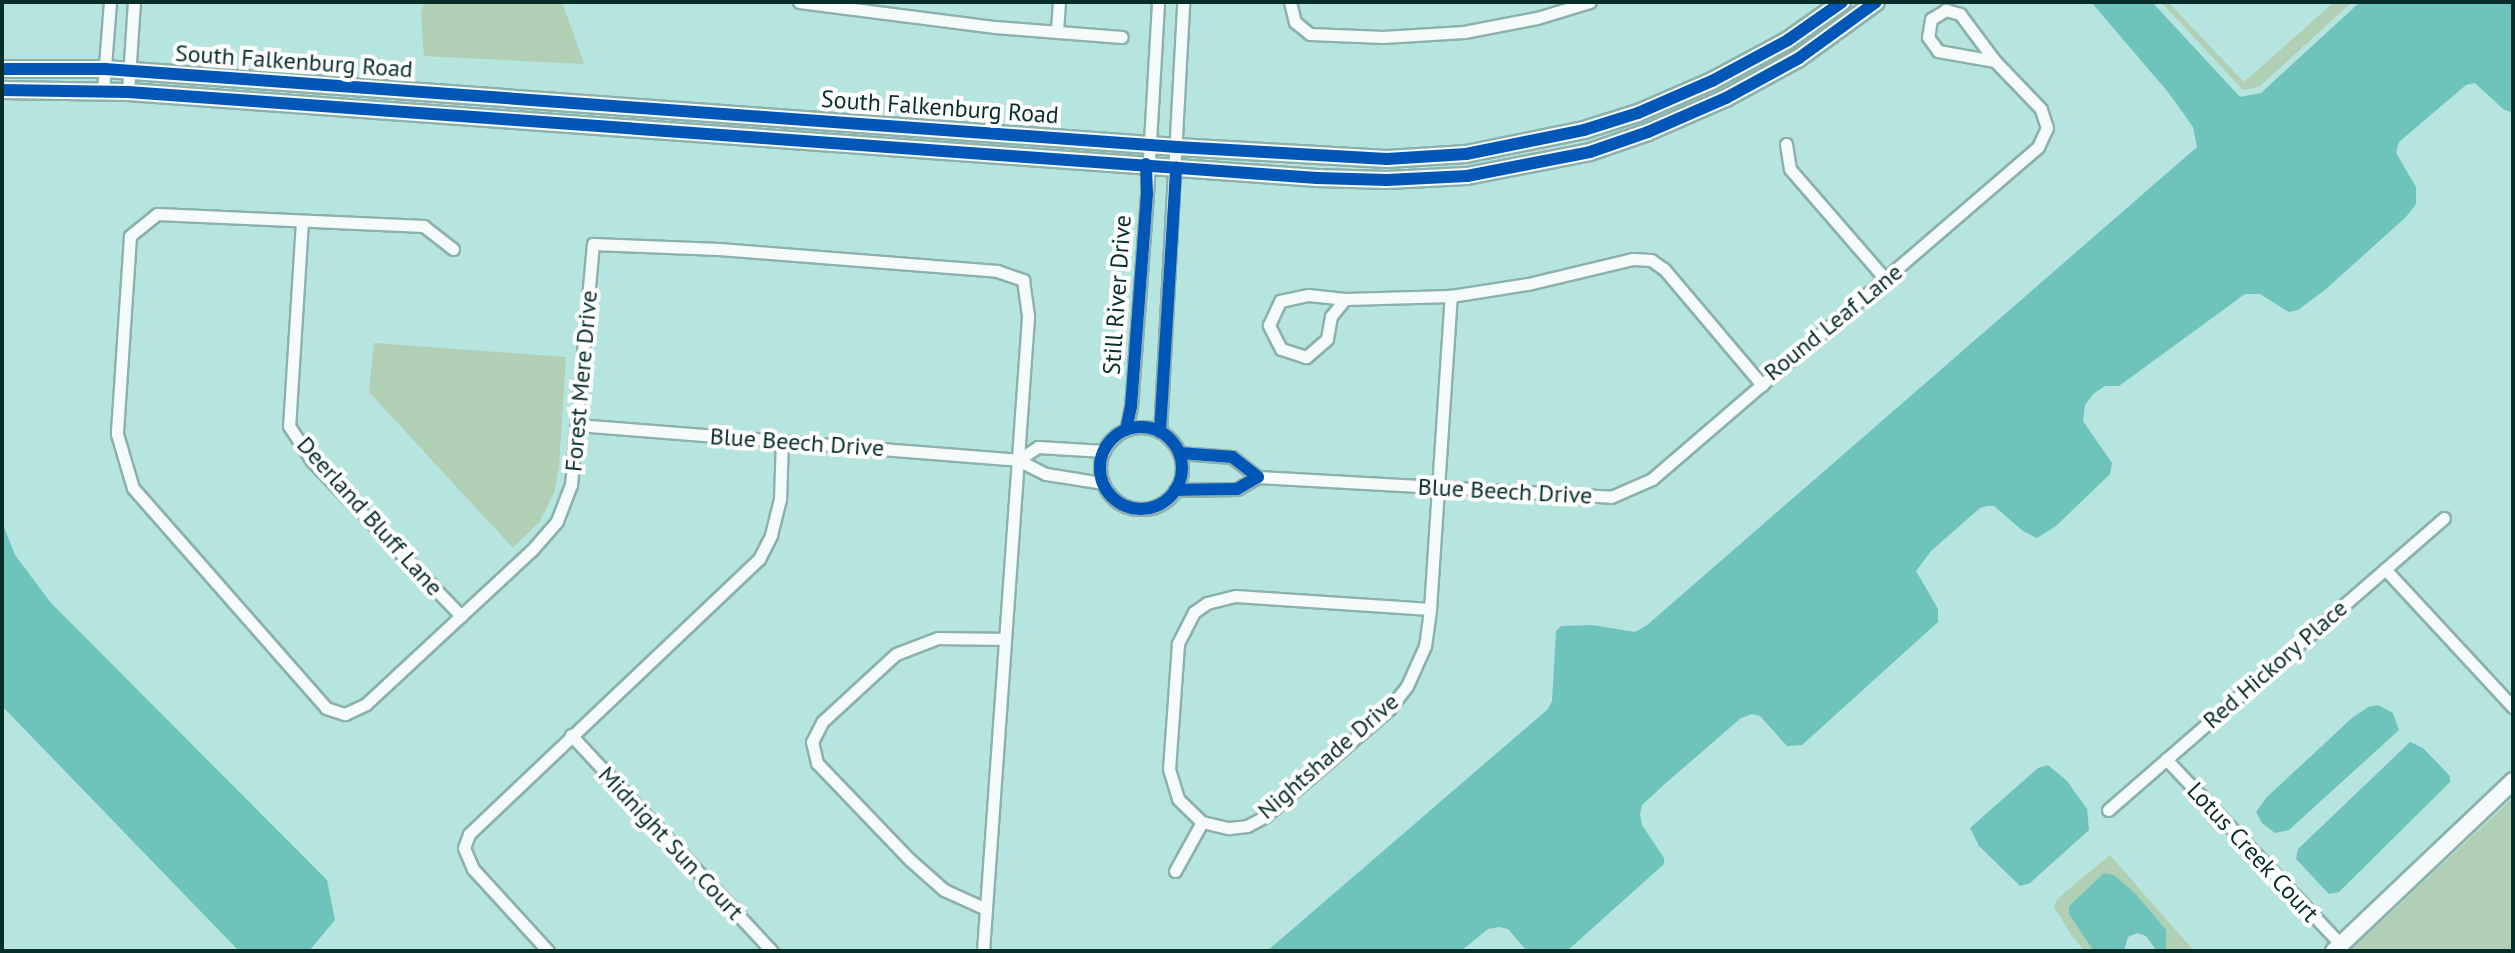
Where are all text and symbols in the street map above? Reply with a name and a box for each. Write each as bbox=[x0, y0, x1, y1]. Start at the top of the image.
street label: South Falkenburg Road bbox=[174, 38, 414, 84]
street label: South Falkenburg Road bbox=[820, 84, 1060, 130]
street label: Still River Drive bbox=[1097, 214, 1137, 376]
street label: Round Leaf Lane bbox=[1758, 257, 1908, 387]
street label: Forest Mere Drive bbox=[559, 289, 603, 473]
street label: Blue Beech Drive bbox=[709, 422, 885, 462]
street label: Deerland Bluff Lane bbox=[291, 431, 449, 601]
street label: Blue Beech Drive bbox=[1417, 472, 1593, 510]
street label: Red Hickory Place bbox=[2197, 593, 2353, 735]
street label: Nightshade Drive bbox=[1252, 687, 1404, 825]
street label: Midnight Sun Court bbox=[592, 760, 750, 926]
street label: Lotus Creek Court bbox=[2181, 776, 2325, 928]

